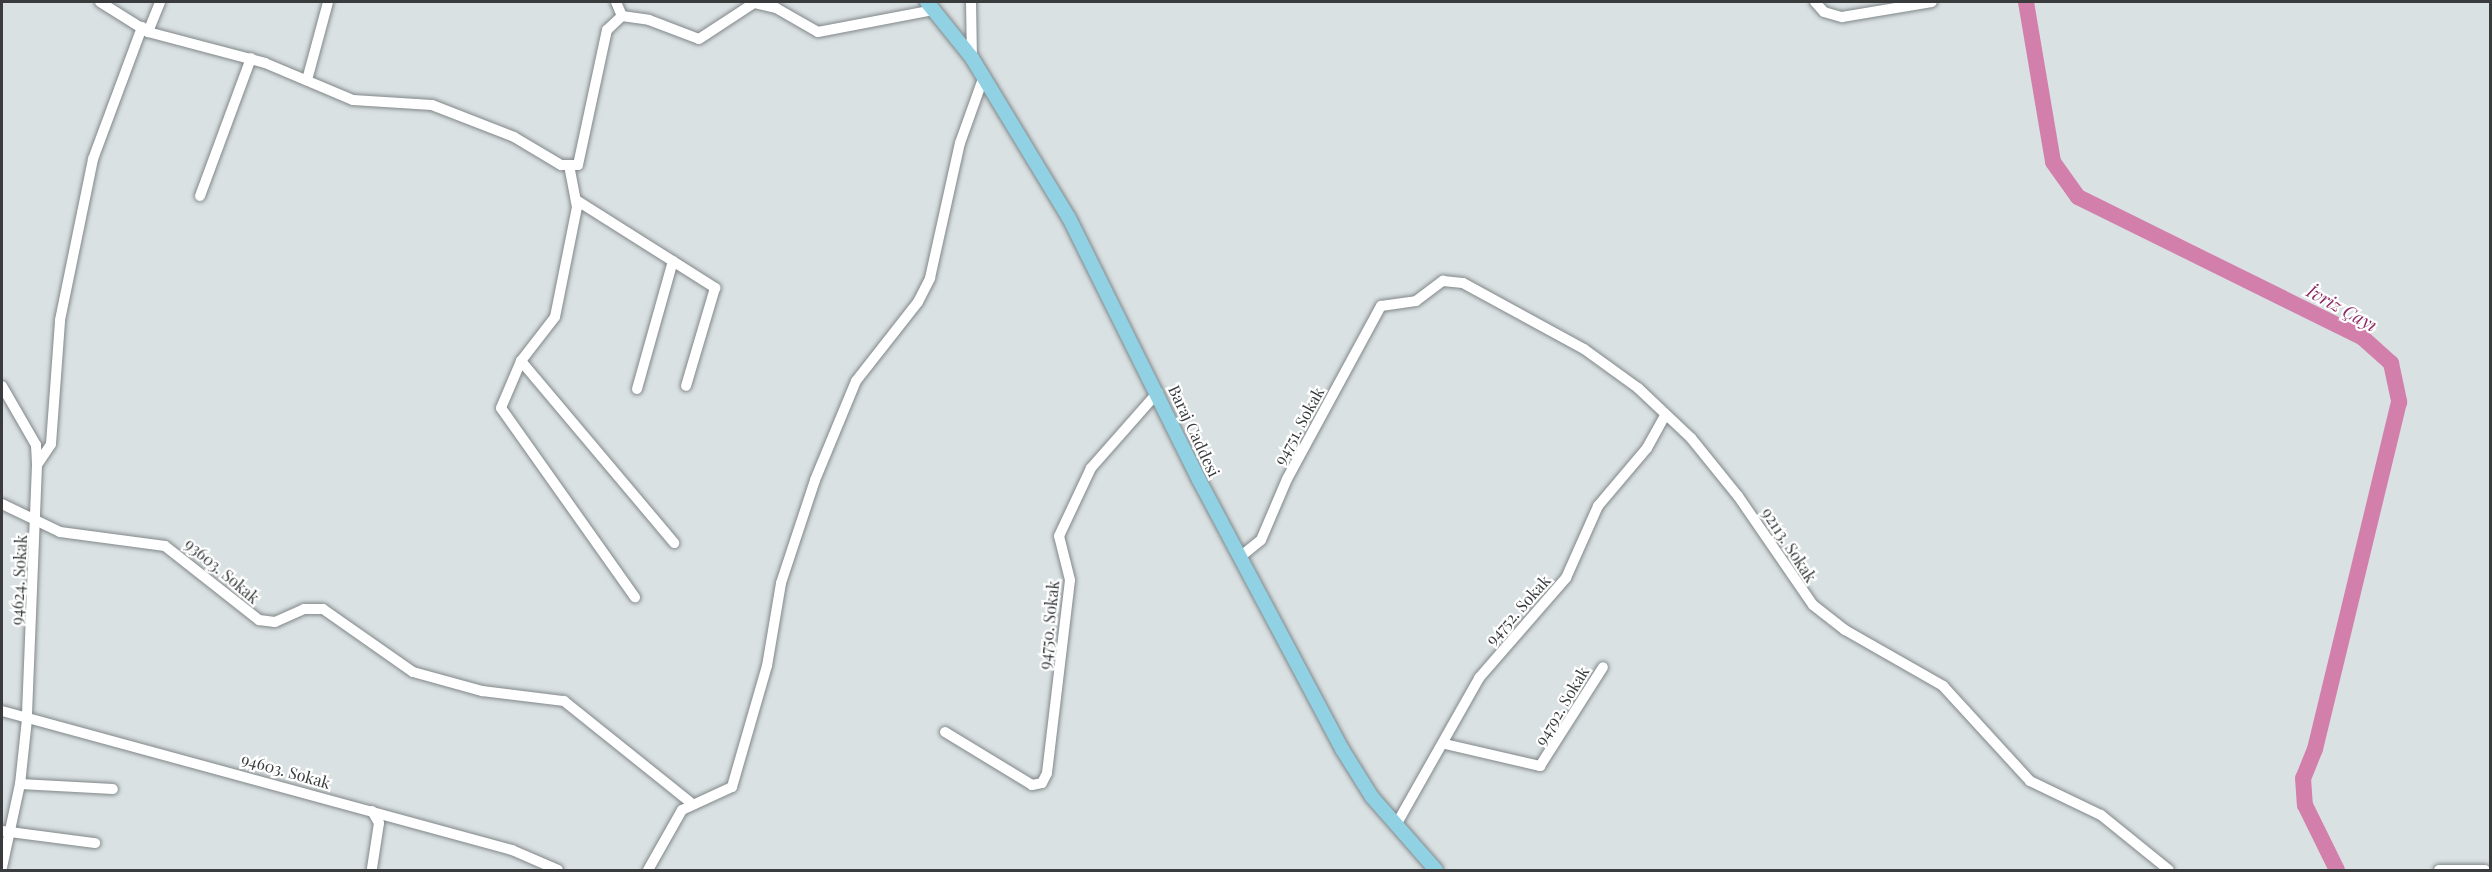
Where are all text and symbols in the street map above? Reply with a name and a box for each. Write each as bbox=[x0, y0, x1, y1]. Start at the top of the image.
water label: İvriz Çayı bbox=[2303, 280, 2381, 336]
street label: Baraj Caddesi bbox=[1164, 382, 1224, 480]
street label: 94751. Sokak bbox=[1270, 384, 1328, 468]
street label: 92113. Sokak bbox=[1758, 504, 1820, 586]
street label: 94624. Sokak bbox=[7, 534, 31, 626]
street label: 93603. Sokak bbox=[181, 534, 263, 608]
street label: 94752. Sokak bbox=[1482, 571, 1554, 649]
street label: 94750. Sokak bbox=[1035, 580, 1063, 670]
street label: 94792. Sokak bbox=[1531, 663, 1593, 749]
street label: 94603. Sokak bbox=[239, 749, 333, 793]

